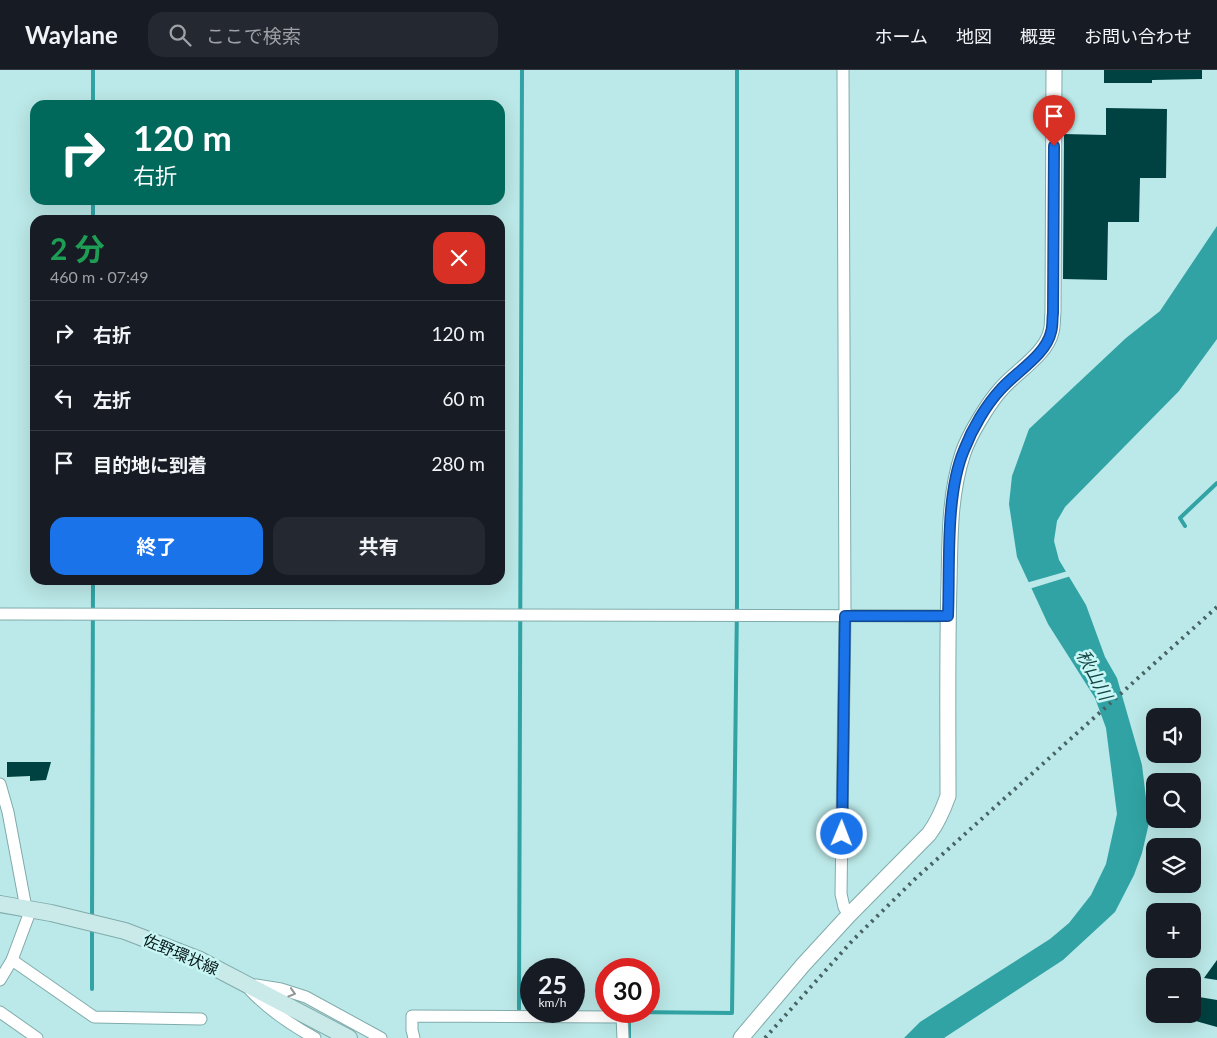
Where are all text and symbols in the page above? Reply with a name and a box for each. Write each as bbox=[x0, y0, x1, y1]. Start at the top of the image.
search box bbox=[148, 12, 498, 57]
text: Waylane bbox=[25, 20, 118, 49]
icon: search bbox=[166, 21, 194, 49]
text: ここで検索 bbox=[206, 24, 301, 47]
text: ホーム bbox=[875, 25, 928, 47]
text: 地図 bbox=[956, 25, 992, 47]
text: 概要 bbox=[1020, 25, 1056, 47]
text: お問い合わせ bbox=[1084, 25, 1192, 47]
pin bbox=[1033, 95, 1075, 146]
icon: arrive bbox=[1040, 102, 1068, 130]
text: 120 m bbox=[133, 116, 232, 158]
icon: right bbox=[50, 120, 115, 185]
text: 右折 bbox=[133, 162, 177, 189]
text: 2 分 bbox=[50, 230, 105, 266]
button: close bbox=[433, 232, 485, 284]
text: 460 m · 07:49 bbox=[50, 267, 149, 286]
icon: right bbox=[50, 319, 78, 347]
text: 120 m bbox=[431, 322, 485, 345]
text: 右折 bbox=[93, 323, 131, 346]
icon: left bbox=[50, 384, 78, 412]
text: 60 m bbox=[442, 387, 485, 410]
text: 左折 bbox=[93, 388, 131, 411]
icon: arrive bbox=[50, 449, 78, 477]
text: 280 m bbox=[431, 452, 485, 475]
text: 目的地に到着 bbox=[93, 453, 207, 476]
button: 終了 bbox=[50, 517, 263, 575]
button: 共有 bbox=[273, 517, 485, 575]
water label: 秋山川 bbox=[1072, 646, 1118, 705]
map controls bbox=[1146, 708, 1201, 1023]
button: sound bbox=[1146, 708, 1201, 763]
button: search bbox=[1146, 773, 1201, 828]
position arrow bbox=[815, 807, 867, 859]
button: layers bbox=[1146, 838, 1201, 893]
button: + bbox=[1146, 903, 1201, 958]
street label: 佐野環状線 bbox=[141, 929, 222, 978]
speed limit sign: 30 bbox=[595, 958, 660, 1023]
button: − bbox=[1146, 968, 1201, 1023]
text: 25 bbox=[538, 969, 567, 999]
one-way arrow bbox=[287, 987, 296, 997]
text: km/h bbox=[538, 995, 567, 1010]

